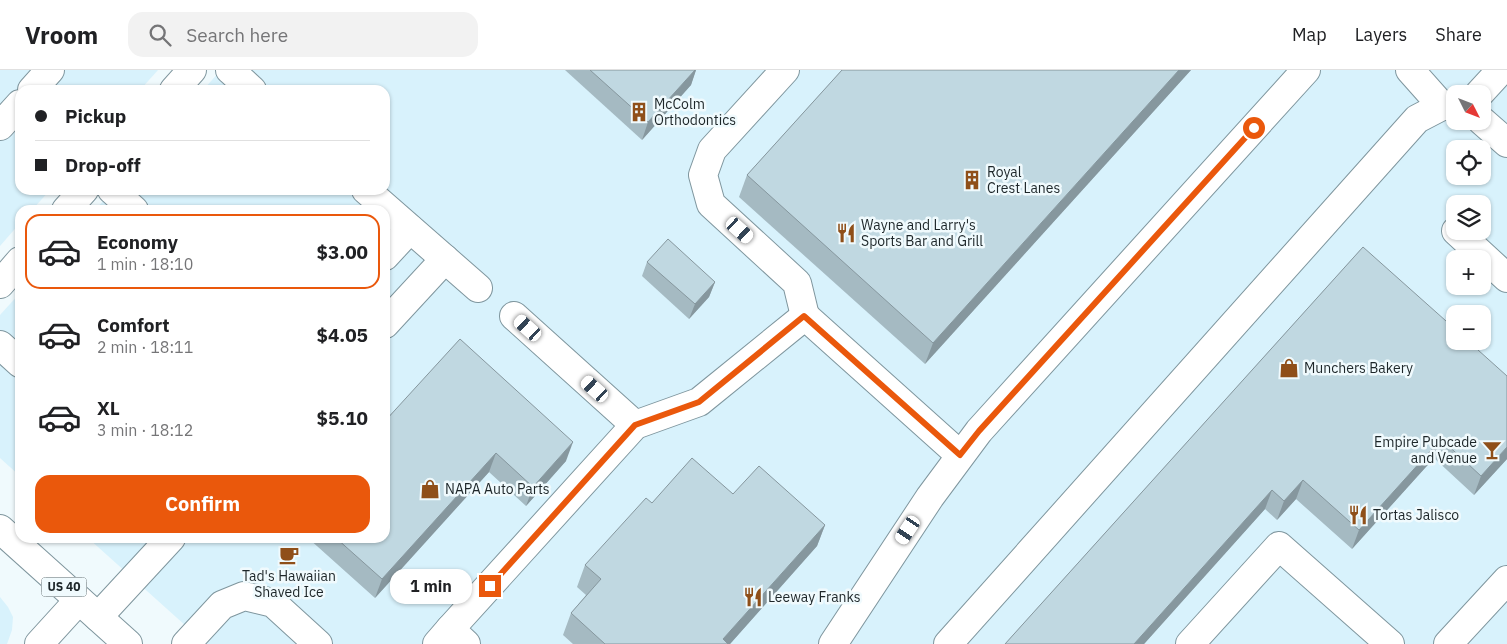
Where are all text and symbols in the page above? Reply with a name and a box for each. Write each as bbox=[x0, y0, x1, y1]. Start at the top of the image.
search box bbox=[128, 12, 478, 57]
text: Vroom bbox=[25, 19, 98, 51]
icon: search bbox=[146, 21, 174, 49]
text: Search here bbox=[186, 23, 288, 47]
text: Map bbox=[1292, 23, 1327, 46]
text: Layers bbox=[1355, 23, 1407, 46]
text: Share bbox=[1435, 23, 1482, 46]
north arrow bbox=[1446, 85, 1491, 130]
map controls bbox=[1446, 85, 1491, 350]
place label: McColm Orthodontics bbox=[654, 95, 736, 129]
building icon: McColm Orthodontics bbox=[628, 101, 650, 123]
text: Pickup bbox=[65, 104, 126, 128]
route start bbox=[1243, 117, 1265, 139]
button: locate bbox=[1446, 140, 1491, 185]
text: Drop-off bbox=[65, 153, 141, 177]
place label: Royal Crest Lanes bbox=[987, 163, 1060, 197]
building icon: Royal Crest Lanes bbox=[961, 169, 983, 191]
button: layers bbox=[1446, 195, 1491, 240]
car bbox=[723, 214, 756, 246]
place label: Wayne and Larry's Sports Bar and Grill bbox=[861, 216, 983, 250]
restaurant icon: Wayne and Larry's Sports Bar and Grill bbox=[835, 222, 857, 244]
icon: car bbox=[37, 229, 82, 274]
text: Economy bbox=[97, 230, 178, 254]
text: $3.00 bbox=[316, 240, 368, 264]
button: + bbox=[1446, 250, 1491, 295]
text: 1 min · 18:10 bbox=[97, 254, 193, 274]
button: − bbox=[1446, 305, 1491, 350]
icon: car bbox=[37, 312, 82, 357]
car bbox=[511, 312, 544, 344]
text: Comfort bbox=[97, 313, 170, 337]
text: $4.05 bbox=[316, 323, 368, 347]
text: 2 min · 18:11 bbox=[97, 337, 193, 357]
shop icon: Munchers Bakery bbox=[1278, 357, 1300, 379]
place label: Munchers Bakery bbox=[1304, 359, 1413, 377]
car bbox=[578, 373, 611, 405]
icon: car bbox=[37, 395, 82, 440]
text: XL bbox=[97, 396, 120, 420]
text: $5.10 bbox=[316, 406, 368, 430]
text: 3 min · 18:12 bbox=[97, 420, 193, 440]
place label: Empire Pubcade and Venue bbox=[1374, 433, 1477, 467]
bar icon: Empire Pubcade and Venue bbox=[1481, 439, 1503, 461]
button: Confirm bbox=[35, 475, 370, 533]
shop icon: NAPA Auto Parts bbox=[419, 478, 441, 500]
place label: NAPA Auto Parts bbox=[445, 480, 550, 498]
restaurant icon: Tortas Jalisco bbox=[1347, 504, 1369, 526]
place label: Tortas Jalisco bbox=[1373, 506, 1459, 524]
car bbox=[893, 513, 922, 547]
cafe icon: Tad's Hawaiian Shaved Ice bbox=[278, 544, 300, 566]
place label: Tad's Hawaiian Shaved Ice bbox=[242, 567, 336, 601]
callout: 1 min bbox=[390, 568, 472, 604]
route end bbox=[479, 575, 501, 597]
text: 1 min bbox=[410, 576, 452, 596]
road number: US 40 bbox=[42, 578, 86, 596]
restaurant icon: Leeway Franks bbox=[742, 586, 764, 608]
place label: Leeway Franks bbox=[768, 588, 861, 606]

